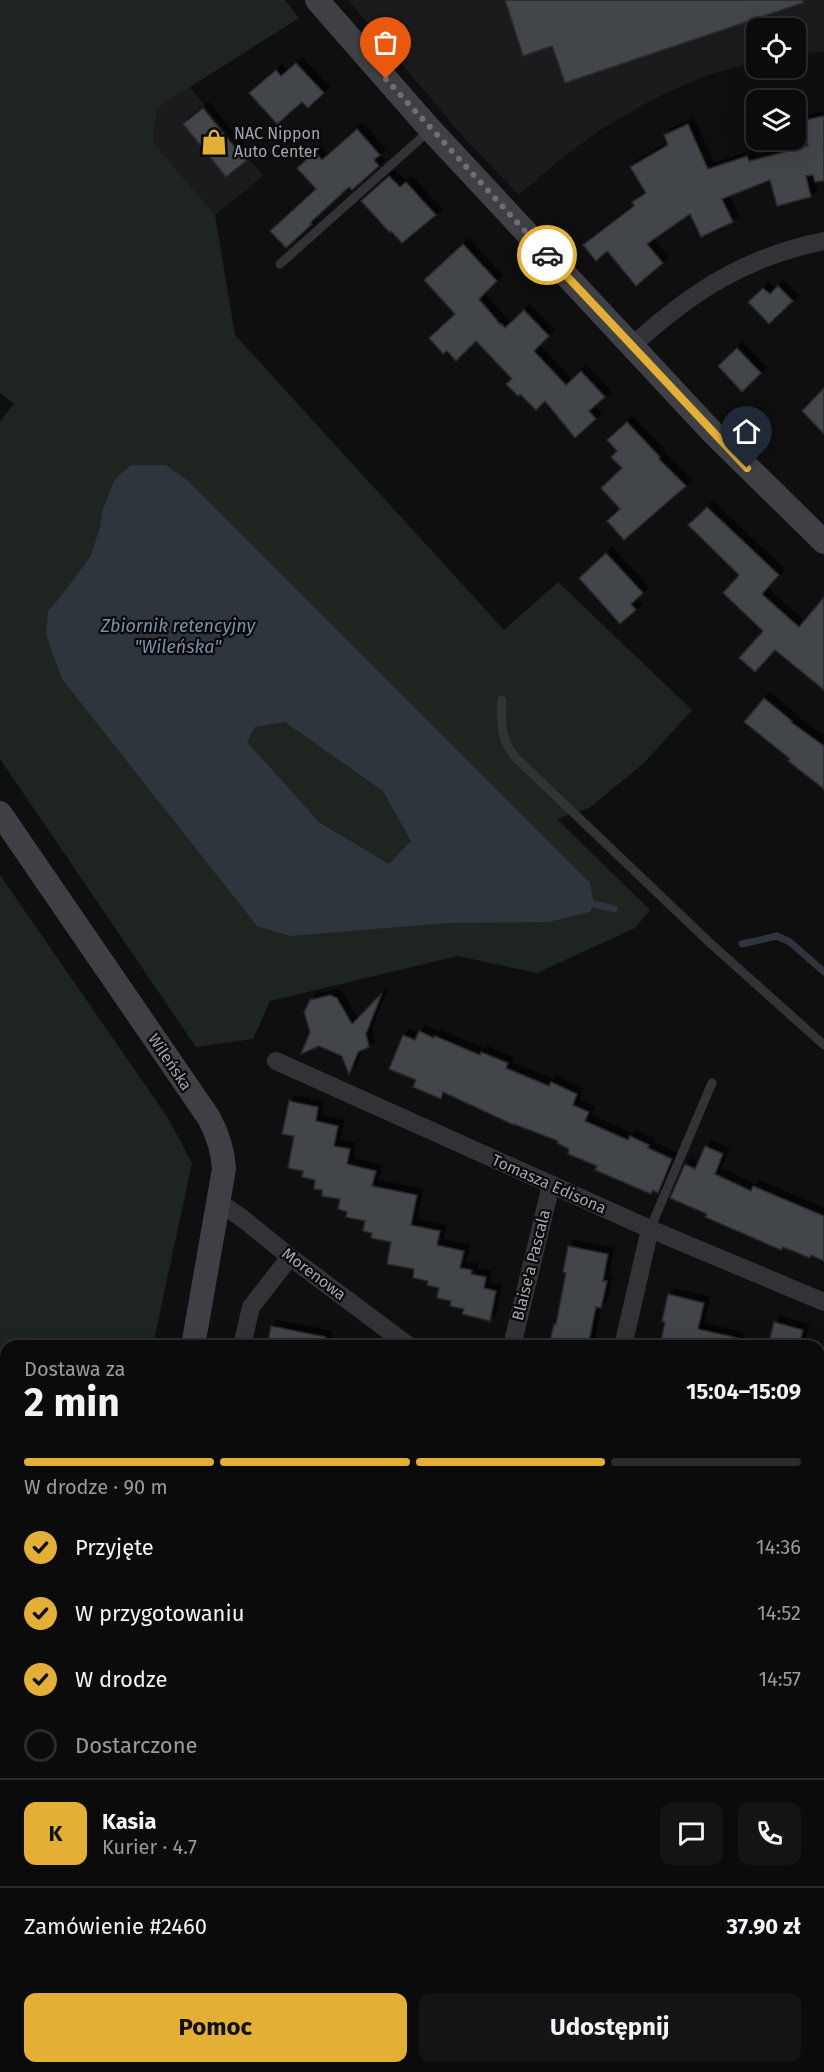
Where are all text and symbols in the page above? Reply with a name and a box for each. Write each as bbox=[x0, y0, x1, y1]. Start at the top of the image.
pin bbox=[360, 17, 411, 79]
map controls bbox=[746, 18, 806, 150]
button: locate bbox=[746, 18, 806, 78]
icon: bag bbox=[369, 26, 402, 59]
button: layers bbox=[746, 90, 806, 150]
place label: NAC Nippon Auto Center bbox=[234, 124, 320, 161]
shop icon: NAC Nippon Auto Center bbox=[199, 127, 229, 157]
courier bbox=[517, 225, 577, 285]
icon: car bbox=[531, 239, 564, 272]
pin bbox=[721, 406, 772, 468]
icon: home bbox=[730, 415, 763, 448]
water label: Zbiornik retencyjny "Wileńska" bbox=[100, 615, 257, 658]
street label: Wileńska bbox=[144, 1030, 196, 1094]
street label: Tomasza Edisona bbox=[489, 1150, 609, 1218]
street label: Blaise'a Pascala bbox=[508, 1208, 554, 1322]
street label: Morenowa bbox=[278, 1244, 350, 1304]
text: Dostawa za bbox=[24, 1357, 125, 1381]
text: 15:04–15:09 bbox=[686, 1378, 801, 1405]
text: 2 min bbox=[24, 1380, 120, 1426]
text: W drodze · 90 m bbox=[24, 1475, 168, 1499]
icon: check bbox=[24, 1531, 57, 1564]
text: Przyjęte bbox=[75, 1534, 154, 1561]
text: 14:36 bbox=[756, 1535, 801, 1559]
icon: check bbox=[24, 1597, 57, 1630]
text: W przygotowaniu bbox=[75, 1600, 245, 1627]
text: 14:52 bbox=[757, 1601, 801, 1625]
icon: check bbox=[24, 1663, 57, 1696]
text: W drodze bbox=[75, 1666, 167, 1693]
text: 14:57 bbox=[758, 1667, 801, 1691]
text: Dostarczone bbox=[75, 1732, 198, 1759]
button: chat bbox=[660, 1802, 723, 1865]
button: phone bbox=[738, 1802, 801, 1865]
text: Kasia bbox=[102, 1808, 156, 1835]
text: K bbox=[49, 1820, 62, 1847]
text: Kurier · 4.7 bbox=[102, 1835, 197, 1859]
text: Zamówienie #2460 bbox=[24, 1913, 207, 1940]
text: 37.90 zł bbox=[726, 1913, 801, 1940]
button: Pomoc bbox=[24, 1993, 407, 2062]
button: Udostępnij bbox=[419, 1993, 801, 2062]

